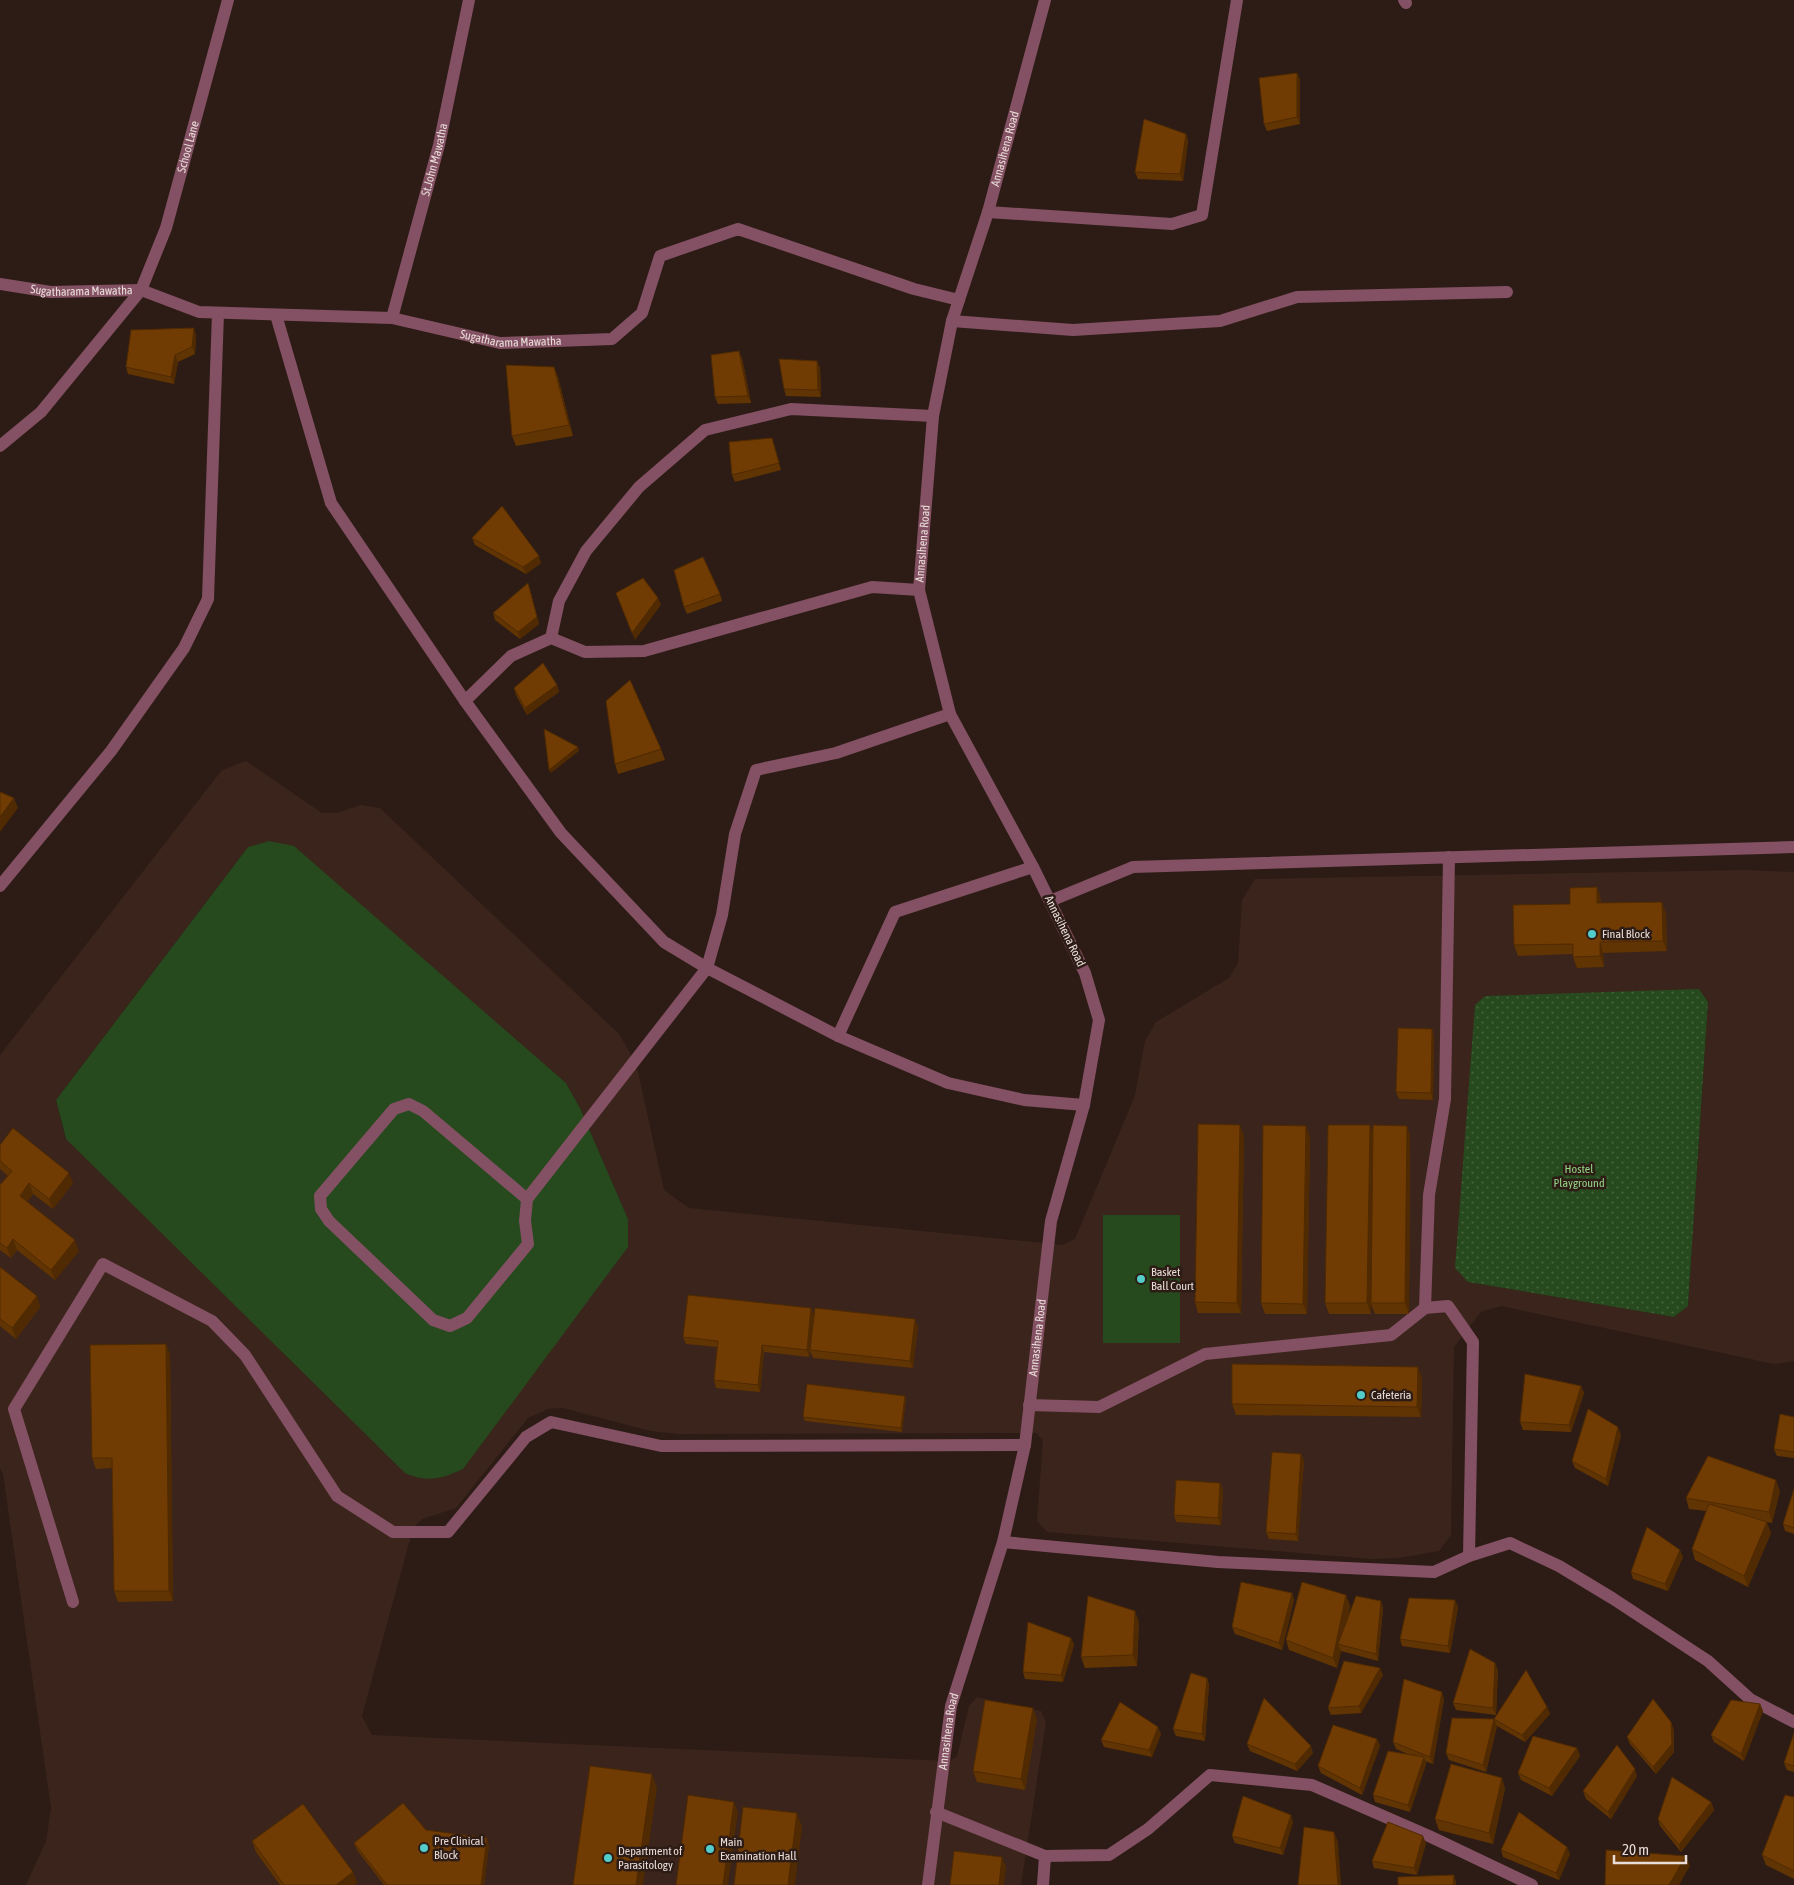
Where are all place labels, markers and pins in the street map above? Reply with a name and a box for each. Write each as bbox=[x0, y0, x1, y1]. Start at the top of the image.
place label: Final Block bbox=[1602, 927, 1651, 941]
marker: Final Block bbox=[1586, 928, 1598, 940]
place label: Basket Ball Court bbox=[1151, 1265, 1195, 1293]
marker: Basket Ball Court bbox=[1135, 1273, 1147, 1285]
place label: Cafeteria bbox=[1371, 1388, 1411, 1402]
marker: Cafeteria bbox=[1355, 1389, 1367, 1401]
place label: Pre Clinical Block bbox=[434, 1834, 484, 1862]
place label: Main Examination Hall bbox=[720, 1835, 797, 1863]
marker: Pre Clinical Block bbox=[418, 1842, 430, 1854]
marker: Main Examination Hall bbox=[704, 1843, 716, 1855]
place label: Department of Parasitology bbox=[618, 1844, 683, 1872]
marker: Department of Parasitology bbox=[602, 1852, 614, 1864]

